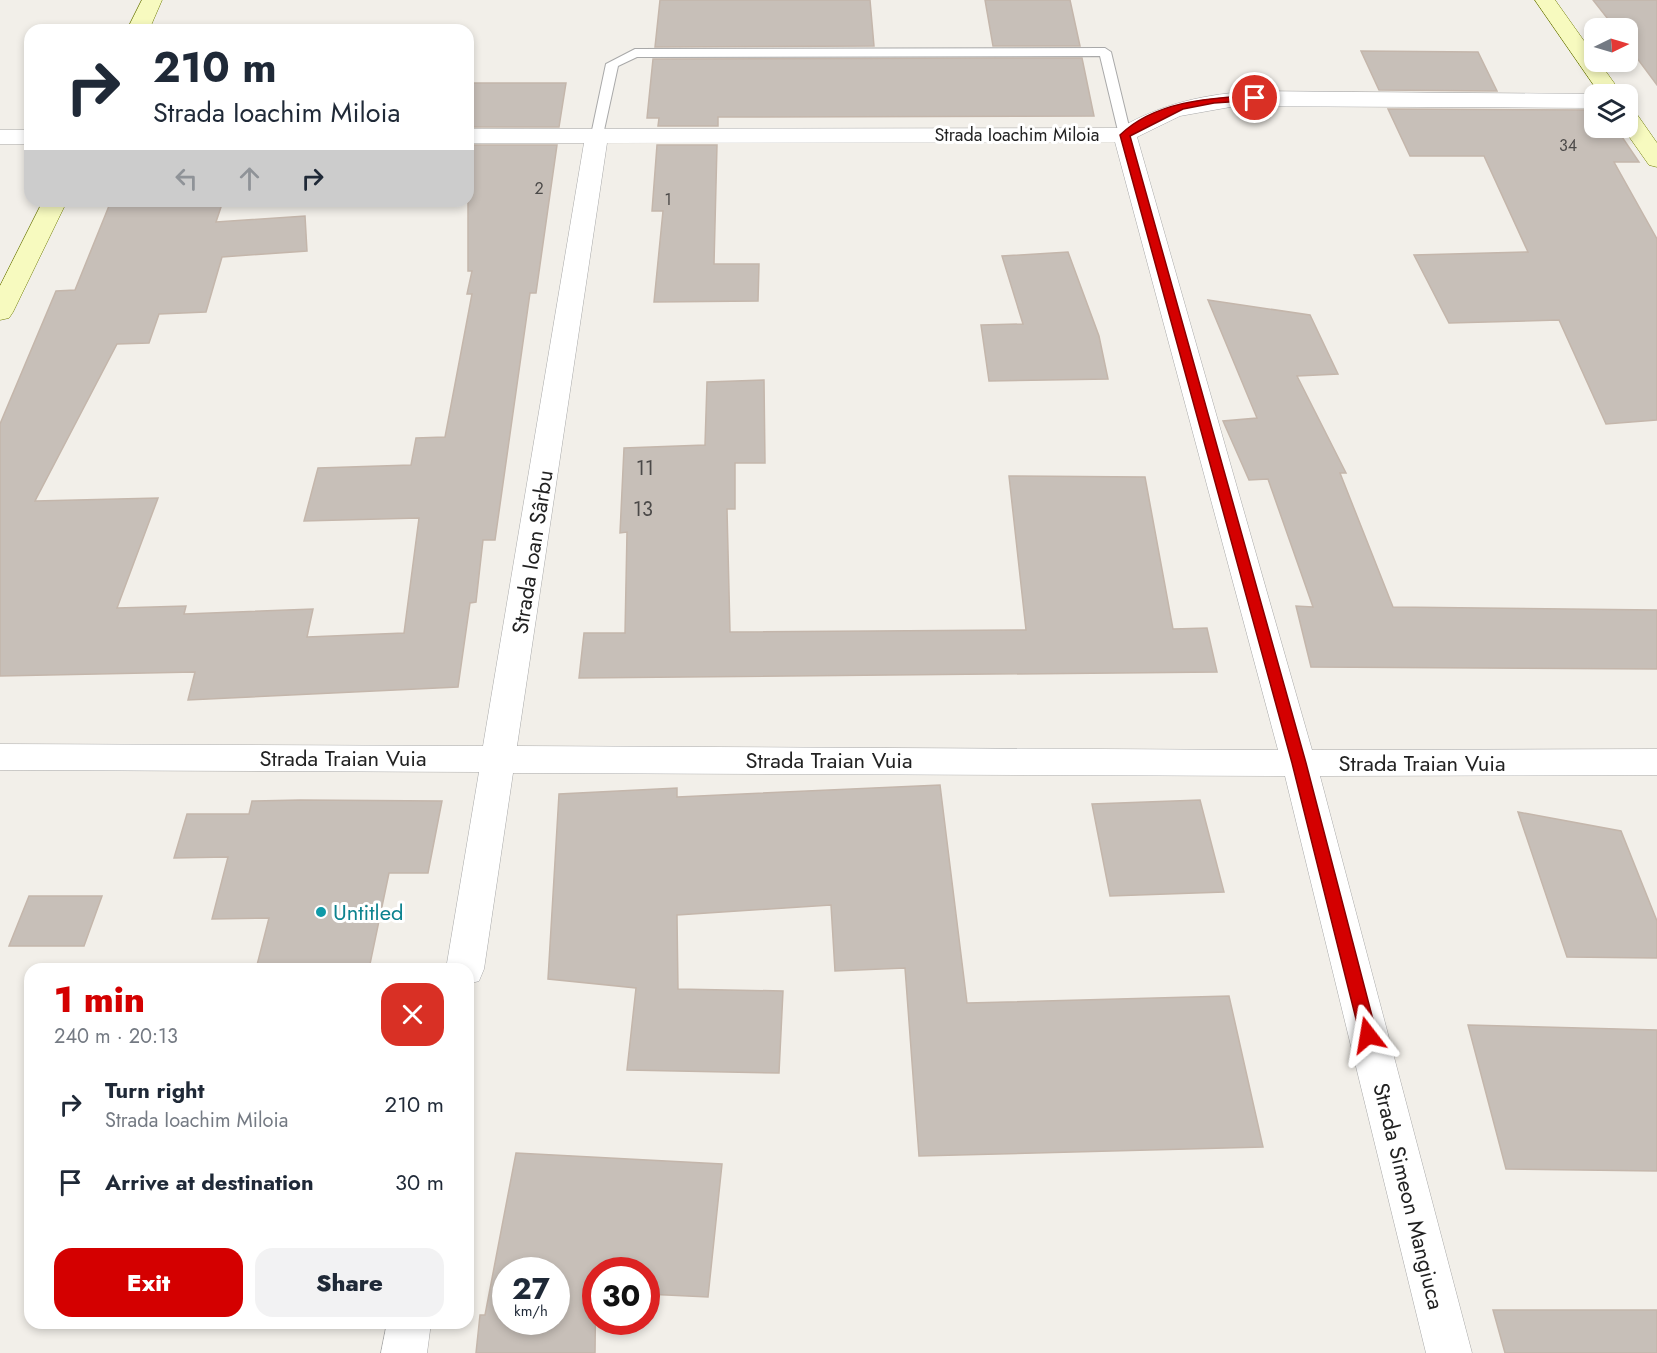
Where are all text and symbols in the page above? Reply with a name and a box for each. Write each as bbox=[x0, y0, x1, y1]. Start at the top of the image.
north arrow bbox=[1584, 18, 1638, 72]
map controls bbox=[1584, 18, 1638, 138]
text: 210 m bbox=[153, 37, 277, 98]
icon: right bbox=[54, 48, 132, 126]
pin bbox=[1229, 72, 1280, 123]
icon: arrive bbox=[1238, 81, 1271, 114]
button: layers bbox=[1584, 84, 1638, 138]
text: Strada Ioachim Miloia bbox=[153, 93, 400, 132]
street label: Strada Ioachim Miloia bbox=[935, 122, 1099, 148]
house number: 34 bbox=[1559, 134, 1577, 157]
icon: left bbox=[170, 162, 203, 195]
icon: ahead bbox=[233, 162, 266, 195]
icon: right bbox=[296, 162, 329, 195]
house number: 2 bbox=[534, 177, 544, 200]
house number: 1 bbox=[664, 188, 672, 211]
house number: 11 bbox=[636, 454, 654, 483]
street label: Strada Ioan Sârbu bbox=[503, 468, 561, 636]
house number: 13 bbox=[633, 495, 653, 524]
street label: Strada Traian Vuia bbox=[259, 742, 427, 774]
street label: Strada Traian Vuia bbox=[745, 744, 913, 776]
street label: Strada Traian Vuia bbox=[1338, 747, 1506, 779]
place label: Untitled bbox=[333, 896, 404, 928]
marker: Untitled bbox=[314, 905, 328, 919]
text: 1 min bbox=[54, 973, 145, 1025]
button: close bbox=[381, 983, 444, 1046]
position arrow bbox=[1336, 1003, 1400, 1067]
text: 240 m · 20:13 bbox=[54, 1022, 178, 1051]
text: Turn right bbox=[105, 1074, 205, 1106]
street label: Strada Simeon Mangiuca bbox=[1365, 1079, 1453, 1313]
icon: right bbox=[54, 1088, 87, 1121]
text: 210 m bbox=[385, 1088, 444, 1120]
text: Strada Ioachim Miloia bbox=[105, 1106, 288, 1135]
icon: arrive bbox=[54, 1166, 87, 1199]
text: Arrive at destination bbox=[105, 1166, 314, 1198]
text: 30 m bbox=[395, 1166, 444, 1198]
button: Exit bbox=[54, 1248, 243, 1317]
button: Share bbox=[255, 1248, 444, 1317]
speed limit sign: 30 bbox=[582, 1257, 660, 1335]
text: 27 bbox=[512, 1267, 550, 1310]
text: km/h bbox=[514, 1300, 548, 1322]

